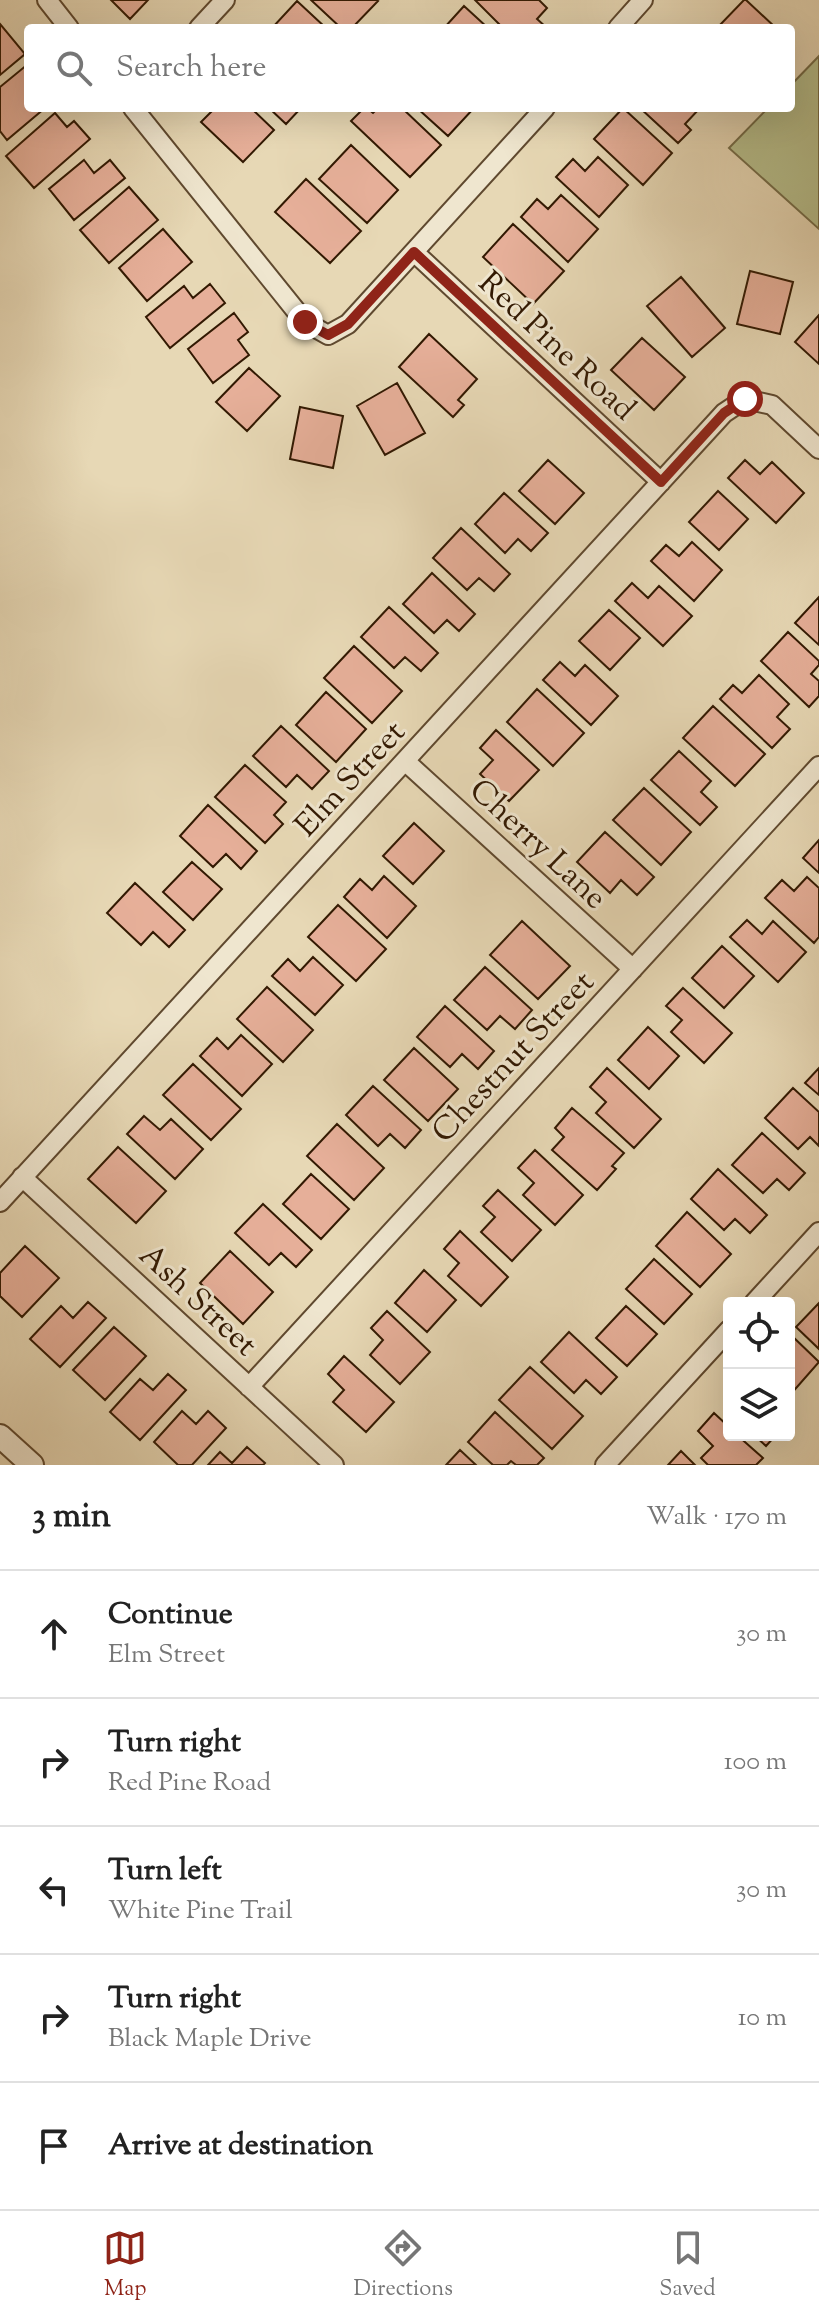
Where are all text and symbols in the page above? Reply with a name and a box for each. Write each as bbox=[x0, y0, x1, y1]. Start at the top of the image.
search box bbox=[24, 24, 795, 112]
icon: search bbox=[52, 46, 96, 90]
text: Search here bbox=[116, 47, 266, 90]
street label: Red Pine Road bbox=[467, 262, 645, 432]
route end bbox=[287, 304, 323, 340]
route start bbox=[727, 381, 763, 417]
street label: Elm Street bbox=[285, 712, 417, 848]
street label: Cherry Lane bbox=[458, 769, 616, 921]
street label: Chestnut Street bbox=[422, 962, 606, 1154]
street label: Ash Street bbox=[128, 1234, 266, 1368]
map controls bbox=[723, 1297, 795, 1441]
button: locate bbox=[723, 1297, 795, 1369]
button: layers bbox=[723, 1369, 795, 1441]
text: 3 min bbox=[32, 1493, 111, 1542]
text: Walk · 170 m bbox=[646, 1499, 787, 1536]
text: Continue bbox=[108, 1594, 233, 1637]
icon: ahead bbox=[32, 1612, 76, 1656]
text: 30 m bbox=[736, 1616, 787, 1653]
text: Elm Street bbox=[108, 1637, 225, 1674]
text: Turn right bbox=[108, 1722, 241, 1765]
icon: right bbox=[32, 1740, 76, 1784]
text: 100 m bbox=[724, 1744, 787, 1781]
text: Red Pine Road bbox=[108, 1765, 271, 1802]
text: Turn left bbox=[108, 1850, 222, 1893]
icon: left bbox=[32, 1868, 76, 1912]
text: 30 m bbox=[736, 1872, 787, 1909]
text: White Pine Trail bbox=[108, 1893, 293, 1930]
text: Turn right bbox=[108, 1978, 241, 2021]
icon: right bbox=[32, 1996, 76, 2040]
text: 10 m bbox=[738, 2000, 787, 2037]
text: Black Maple Drive bbox=[108, 2021, 312, 2058]
icon: arrive bbox=[32, 2124, 76, 2168]
text: Arrive at destination bbox=[108, 2125, 373, 2168]
tab: Map bbox=[103, 2226, 147, 2306]
tab: Directions bbox=[354, 2226, 453, 2306]
tab: Saved bbox=[659, 2226, 716, 2306]

